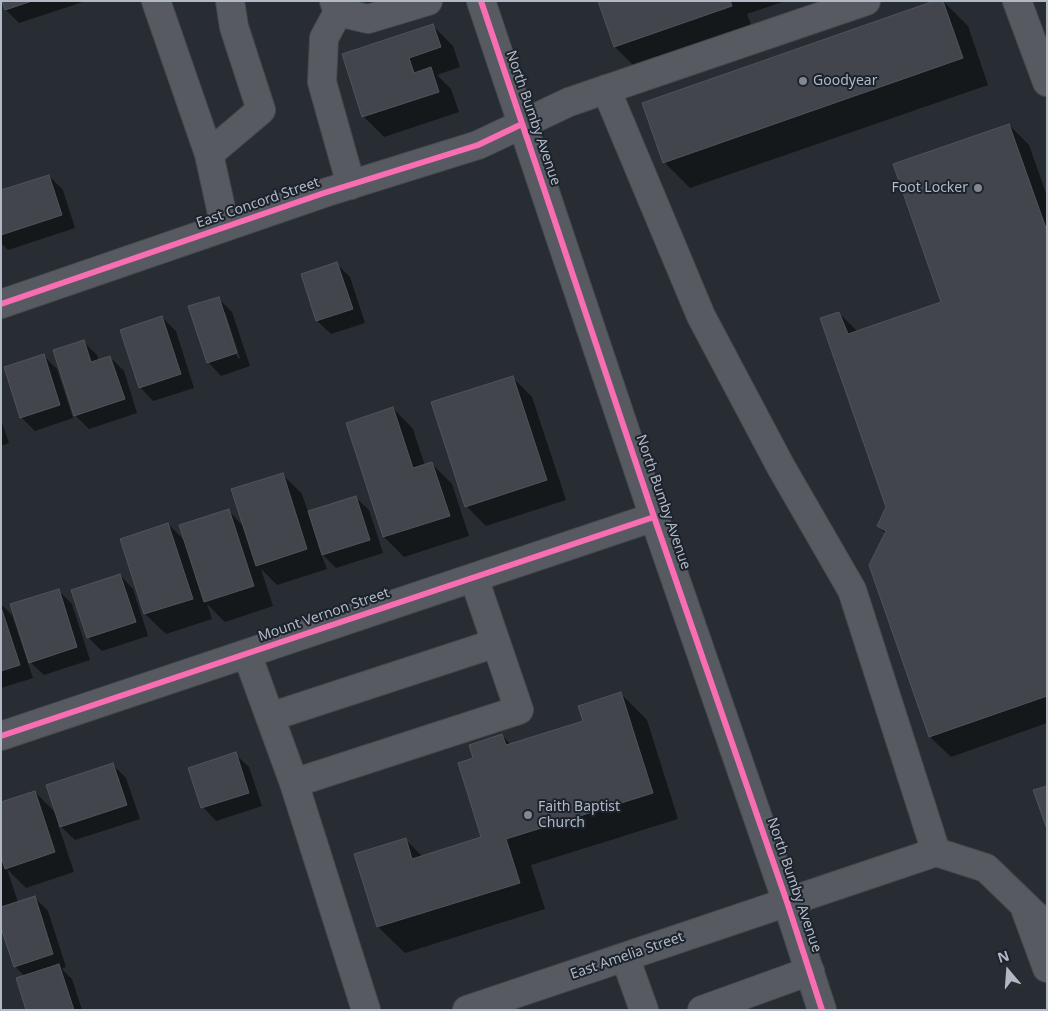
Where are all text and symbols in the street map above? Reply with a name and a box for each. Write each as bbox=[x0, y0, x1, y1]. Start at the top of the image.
street label: North Bumby Avenue bbox=[502, 48, 564, 188]
place label: Goodyear bbox=[813, 73, 877, 89]
marker: Goodyear bbox=[797, 75, 809, 87]
street label: East Concord Street bbox=[194, 174, 322, 232]
place label: Foot Locker bbox=[891, 180, 968, 196]
marker: Foot Locker bbox=[972, 182, 984, 194]
street label: North Bumby Avenue bbox=[632, 432, 694, 572]
street label: Mount Vernon Street bbox=[256, 585, 392, 645]
place label: Faith Baptist Church bbox=[538, 799, 620, 832]
marker: Faith Baptist Church bbox=[522, 809, 534, 821]
street label: North Bumby Avenue bbox=[763, 815, 825, 955]
street label: East Amelia Street bbox=[568, 929, 686, 983]
text: N bbox=[995, 945, 1012, 967]
north arrow bbox=[983, 946, 1033, 996]

